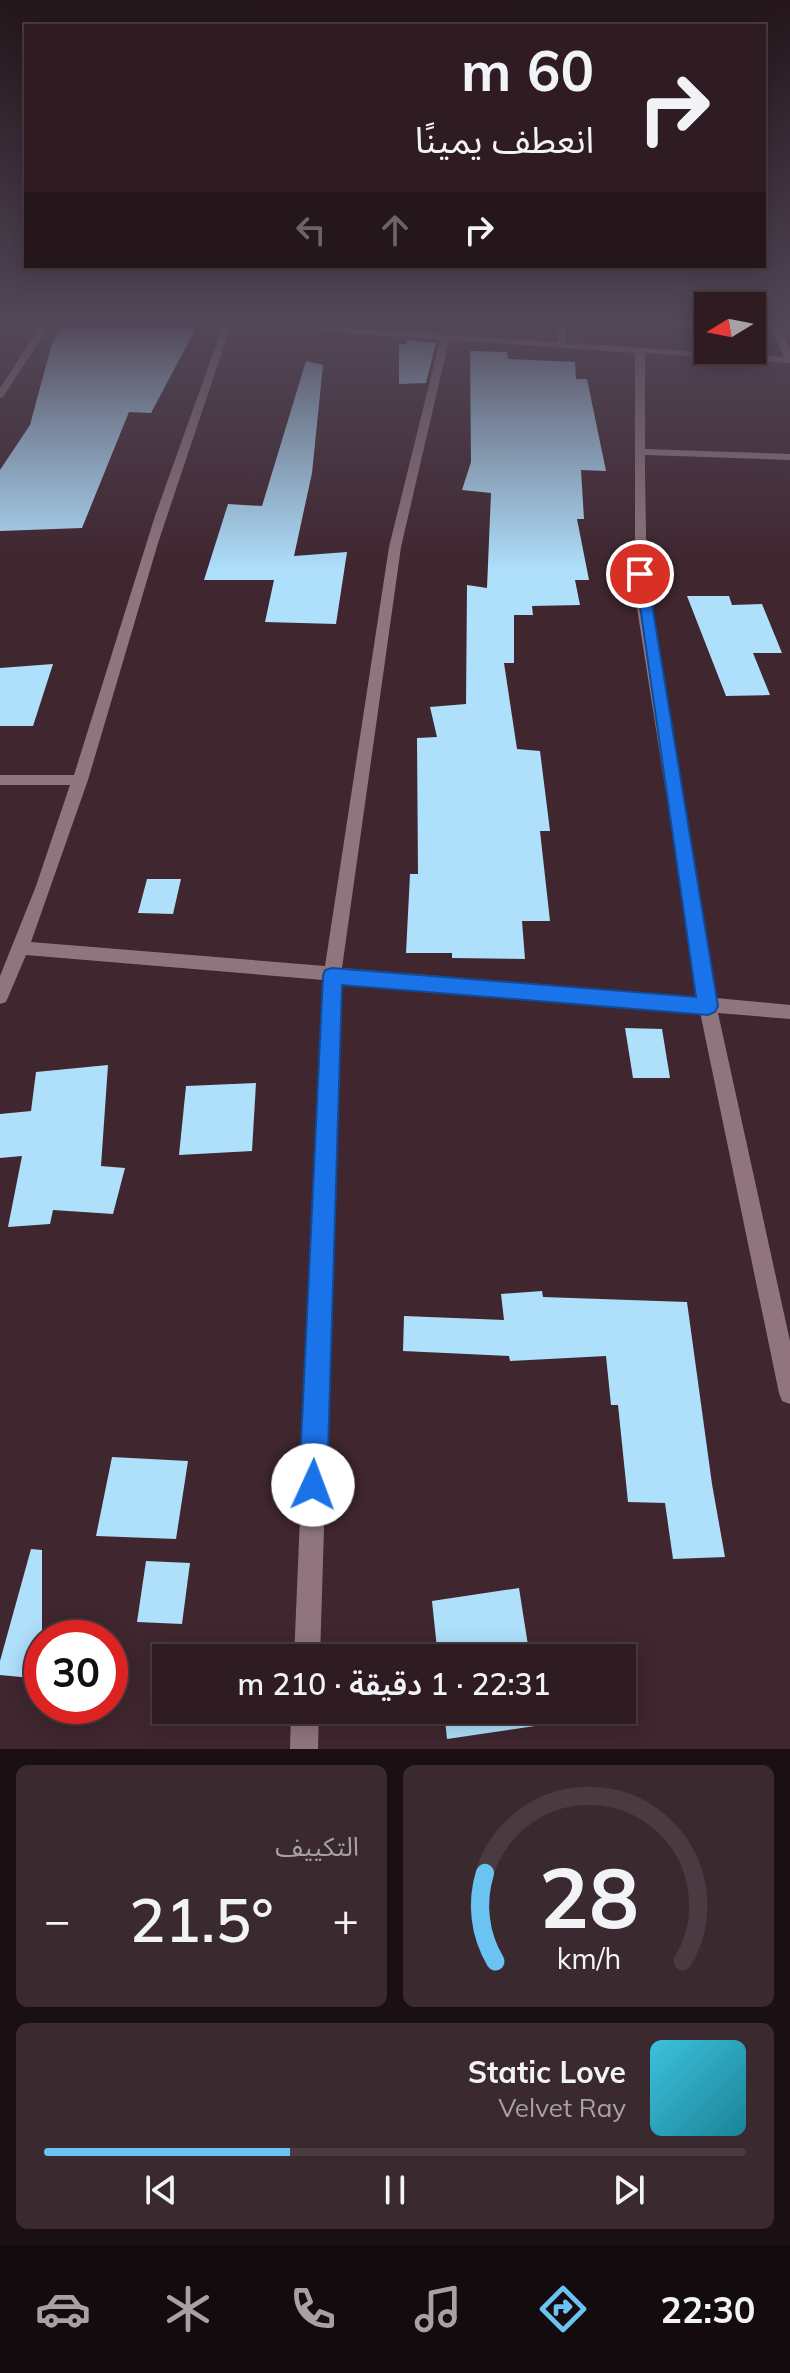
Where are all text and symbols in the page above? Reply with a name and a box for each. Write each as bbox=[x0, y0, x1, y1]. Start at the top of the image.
text: 60 m bbox=[461, 35, 594, 105]
icon: right bbox=[622, 56, 726, 160]
text: انعطف يمينًا bbox=[415, 117, 594, 162]
icon: left bbox=[289, 208, 333, 252]
icon: ahead bbox=[373, 208, 417, 252]
icon: right bbox=[457, 208, 501, 252]
north arrow bbox=[694, 292, 766, 364]
map controls bbox=[694, 292, 766, 364]
pin bbox=[606, 540, 674, 608]
icon: arrive bbox=[618, 552, 662, 596]
position arrow bbox=[271, 1443, 355, 1527]
speed limit sign: 30 bbox=[24, 1620, 128, 1724]
text: 22:31 · 1 دقيقة · 210 m bbox=[237, 1665, 551, 1703]
text: التكييف bbox=[275, 1830, 359, 1863]
text: 28 bbox=[539, 1844, 638, 1949]
text: 21.5° bbox=[129, 1882, 274, 1957]
text: − bbox=[44, 1892, 70, 1947]
text: + bbox=[333, 1892, 359, 1947]
text: km/h bbox=[556, 1940, 621, 1976]
text: Static Love bbox=[468, 2053, 626, 2091]
text: Velvet Ray bbox=[498, 2091, 626, 2124]
icon: previous bbox=[139, 2168, 183, 2212]
icon: pause bbox=[373, 2168, 417, 2212]
icon: next bbox=[607, 2168, 651, 2212]
icon: car bbox=[35, 2281, 91, 2337]
icon: climate bbox=[160, 2281, 216, 2337]
icon: phone bbox=[285, 2281, 341, 2337]
icon: music bbox=[410, 2281, 466, 2337]
icon: directions bbox=[535, 2281, 591, 2337]
text: 22:30 bbox=[660, 2287, 755, 2332]

